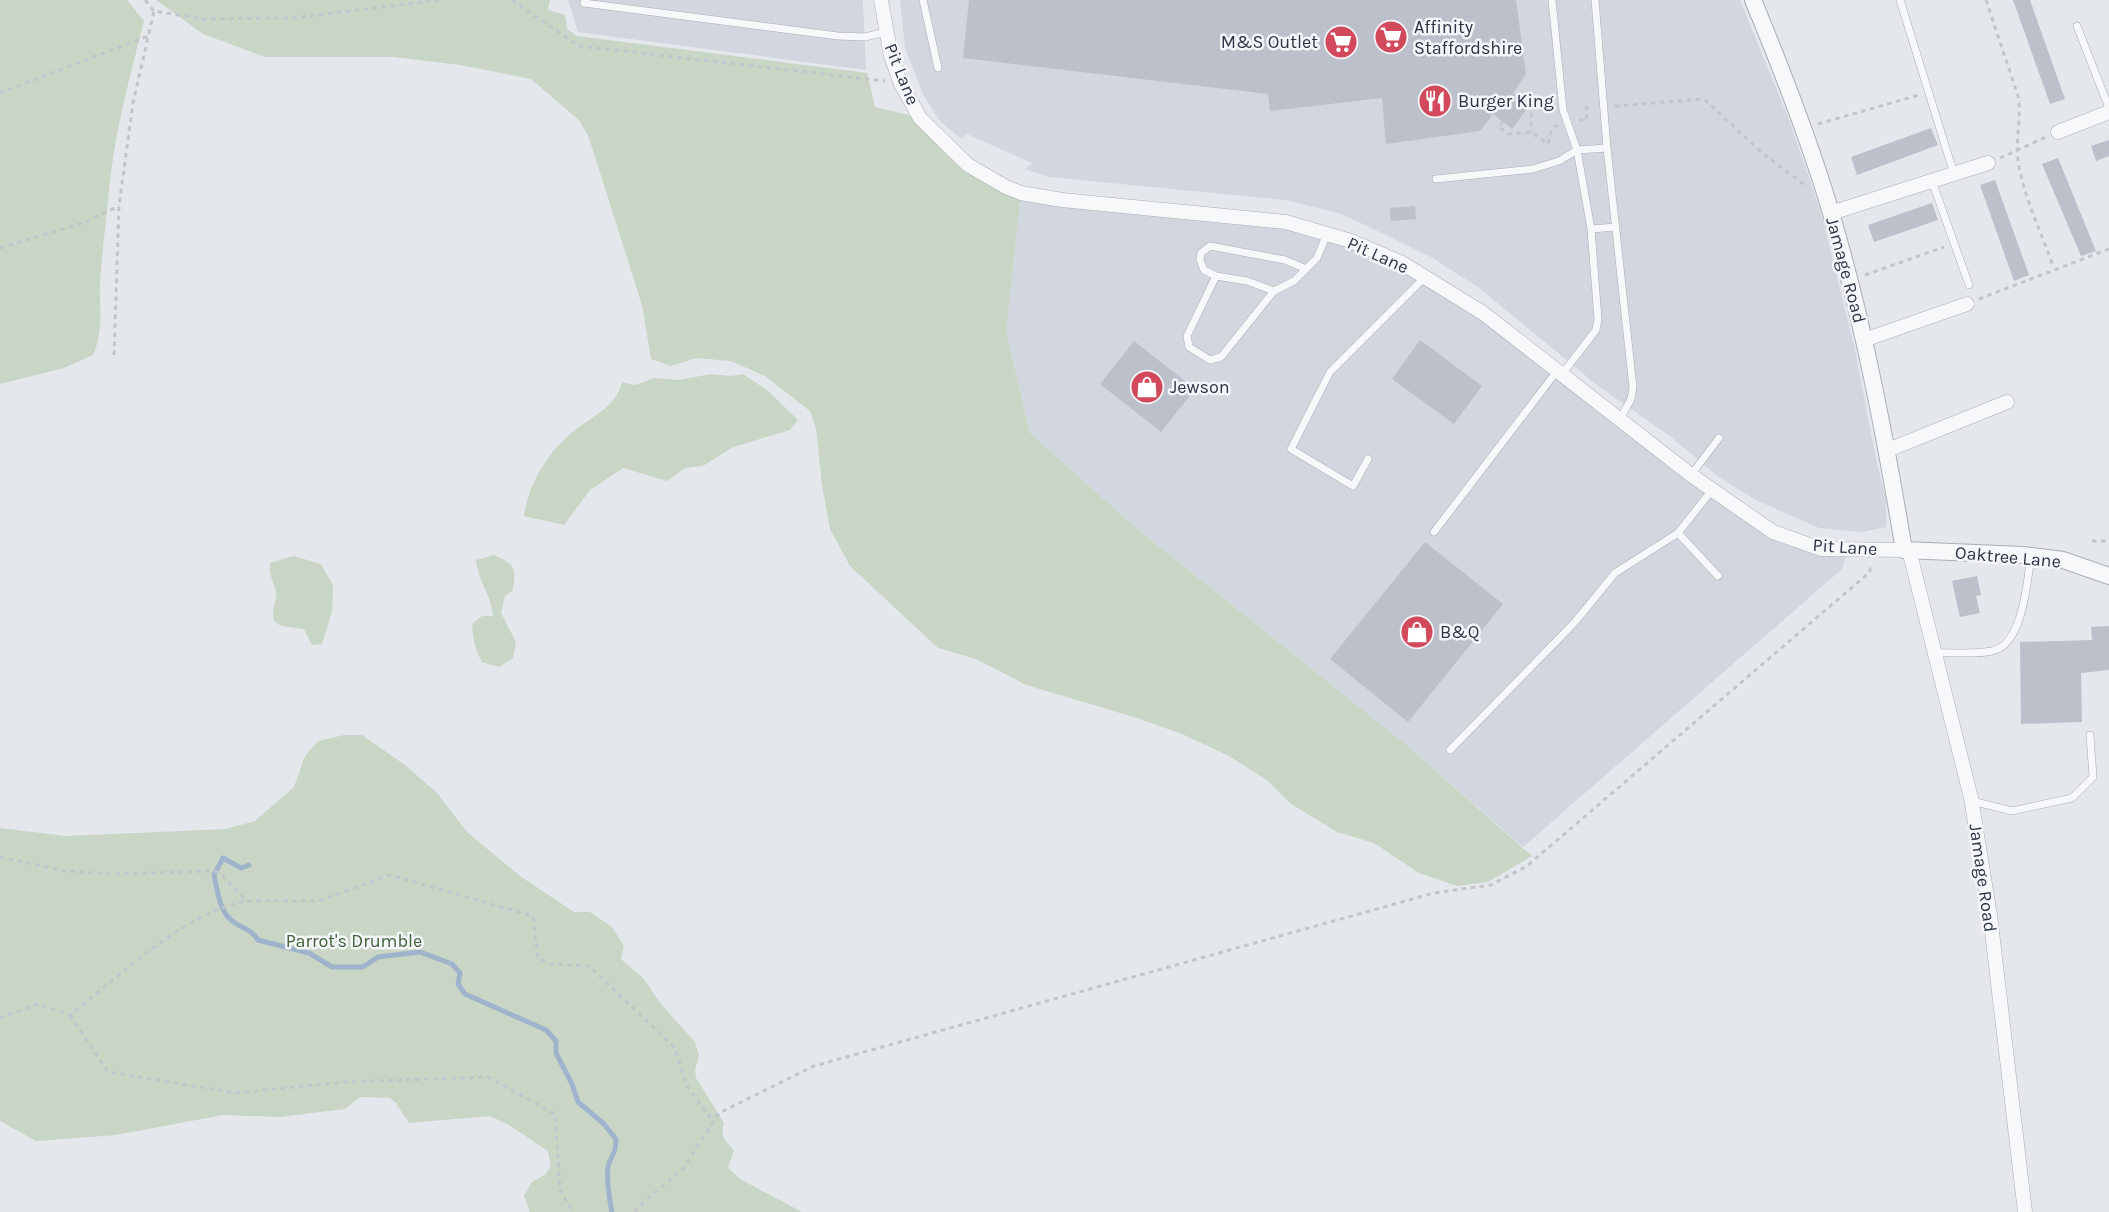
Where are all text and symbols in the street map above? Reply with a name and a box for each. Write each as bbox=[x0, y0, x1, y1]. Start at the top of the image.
place label: Affinity Staffordshire bbox=[1414, 16, 1522, 59]
supermarket icon: Affinity Staffordshire bbox=[1373, 19, 1409, 55]
supermarket icon: M&S Outlet bbox=[1323, 24, 1359, 60]
place label: M&S Outlet bbox=[1221, 31, 1318, 53]
street label: Pit Lane bbox=[880, 40, 924, 108]
restaurant icon: Burger King bbox=[1417, 83, 1453, 119]
place label: Burger King bbox=[1458, 90, 1554, 112]
street label: Jamage Road bbox=[1821, 214, 1871, 326]
street label: Pit Lane bbox=[1344, 232, 1412, 278]
shop icon: Jewson bbox=[1129, 369, 1165, 405]
place label: Jewson bbox=[1170, 376, 1230, 398]
street label: Pit Lane bbox=[1812, 534, 1878, 560]
street label: Oaktree Lane bbox=[1954, 541, 2062, 573]
shop icon: B&Q bbox=[1399, 614, 1435, 650]
place label: B&Q bbox=[1440, 621, 1479, 643]
street label: Jamage Road bbox=[1965, 822, 2001, 934]
park label: Parrot's Drumble bbox=[286, 930, 422, 952]

